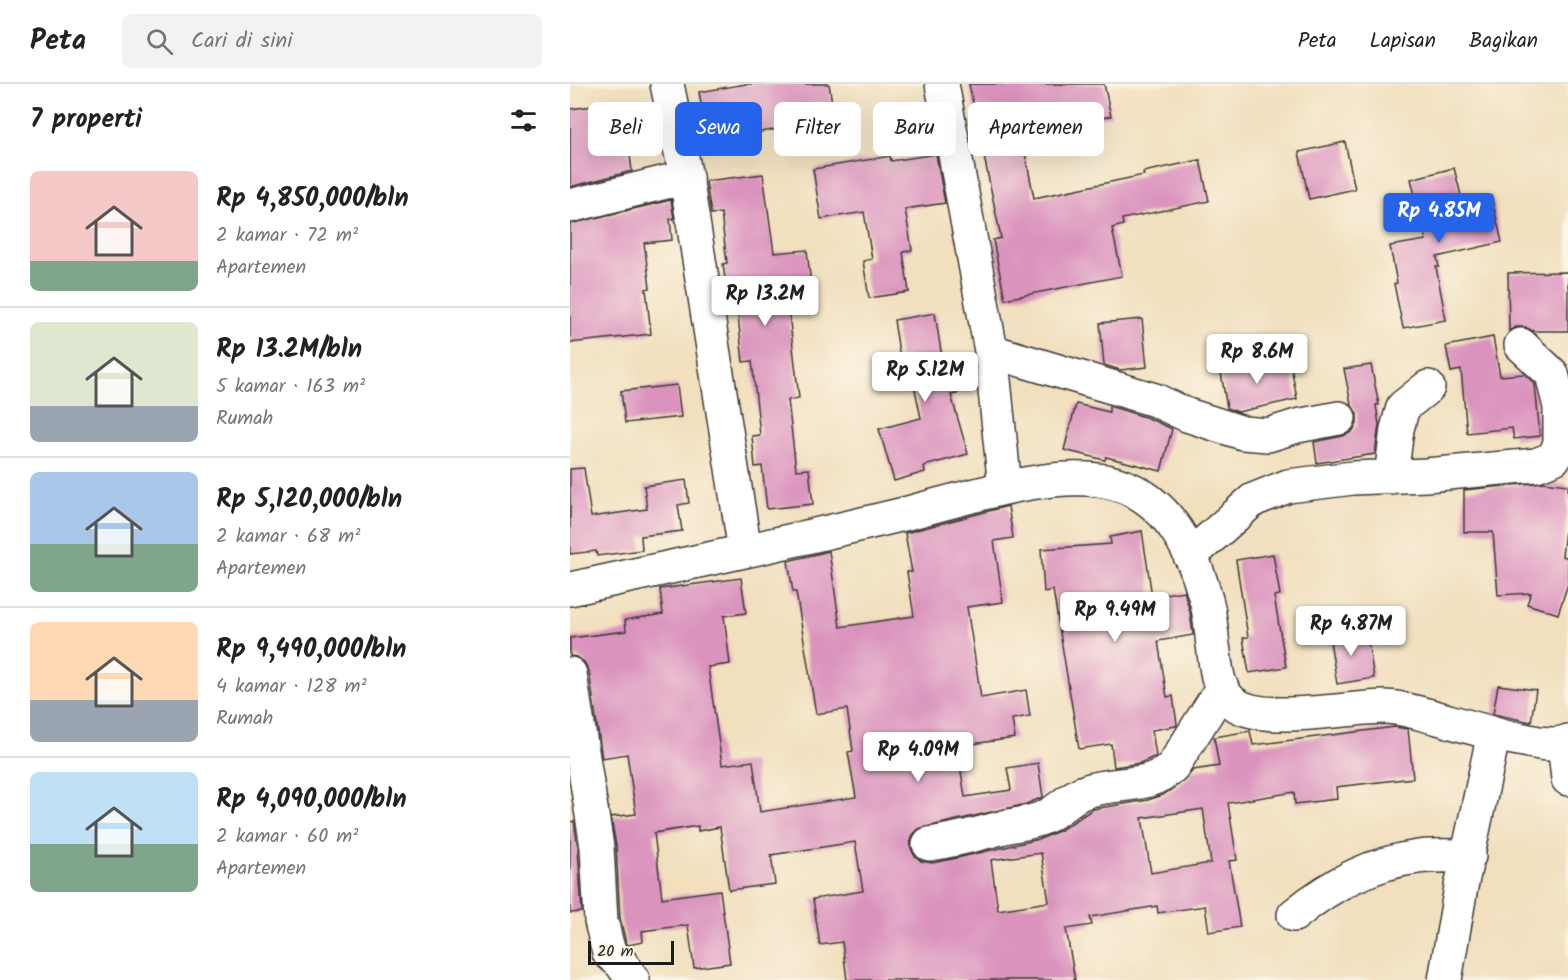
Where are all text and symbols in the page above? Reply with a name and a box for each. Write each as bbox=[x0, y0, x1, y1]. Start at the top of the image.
search box bbox=[122, 14, 542, 68]
text: Peta bbox=[30, 19, 86, 64]
text: Cari di sini bbox=[191, 24, 292, 59]
icon: search bbox=[143, 25, 176, 58]
text: Peta bbox=[1298, 25, 1337, 58]
text: Lapisan bbox=[1370, 25, 1436, 58]
text: Bagikan bbox=[1469, 25, 1538, 58]
text: 7 properti bbox=[30, 99, 142, 141]
chip: Beli bbox=[588, 102, 663, 156]
chip: Sewa bbox=[675, 102, 762, 156]
chip: Filter bbox=[774, 102, 861, 156]
chip: Baru bbox=[873, 102, 956, 156]
chip: Apartemen bbox=[968, 102, 1104, 156]
icon: filters bbox=[507, 104, 540, 137]
text: Rp 4,850,000/bln bbox=[216, 178, 409, 220]
pin: Rp 4.85M bbox=[1377, 193, 1501, 244]
icon: home bbox=[78, 195, 150, 267]
text: Rp 4.85M bbox=[1397, 196, 1481, 228]
text: 2 kamar · 72 m² bbox=[216, 220, 358, 252]
text: Apartemen bbox=[216, 252, 306, 284]
pin: Rp 13.2M bbox=[703, 276, 827, 327]
text: Rp 13.2M bbox=[726, 279, 804, 311]
text: Rp 13.2M/bln bbox=[216, 329, 362, 371]
pin: Rp 8.6M bbox=[1202, 334, 1312, 385]
text: Rp 8.6M bbox=[1221, 337, 1293, 369]
icon: home bbox=[78, 346, 150, 418]
pin: Rp 5.12M bbox=[863, 352, 987, 403]
text: Rp 5.12M bbox=[886, 355, 964, 387]
text: 5 kamar · 163 m² bbox=[216, 371, 365, 403]
text: Rumah bbox=[216, 403, 273, 435]
text: Rp 5,120,000/bln bbox=[216, 479, 402, 521]
icon: home bbox=[78, 496, 150, 568]
text: 2 kamar · 68 m² bbox=[216, 521, 360, 553]
text: Apartemen bbox=[216, 553, 306, 585]
pin: Rp 9.49M bbox=[1053, 592, 1177, 643]
text: Rp 9.49M bbox=[1074, 595, 1156, 627]
pin: Rp 4.87M bbox=[1289, 606, 1413, 657]
text: Rp 4.87M bbox=[1310, 609, 1392, 641]
text: Rp 9,490,000/bln bbox=[216, 629, 406, 671]
icon: home bbox=[78, 646, 150, 718]
text: 4 kamar · 128 m² bbox=[216, 671, 367, 703]
text: Rumah bbox=[216, 703, 273, 735]
pin: Rp 4.09M bbox=[856, 732, 980, 783]
text: Rp 4.09M bbox=[877, 735, 959, 767]
text: Rp 4,090,000/bln bbox=[216, 779, 407, 821]
icon: home bbox=[78, 796, 150, 868]
text: 2 kamar · 60 m² bbox=[216, 821, 358, 853]
text: Apartemen bbox=[216, 853, 306, 885]
scale bar bbox=[588, 938, 674, 966]
text: 20 m bbox=[597, 939, 633, 964]

